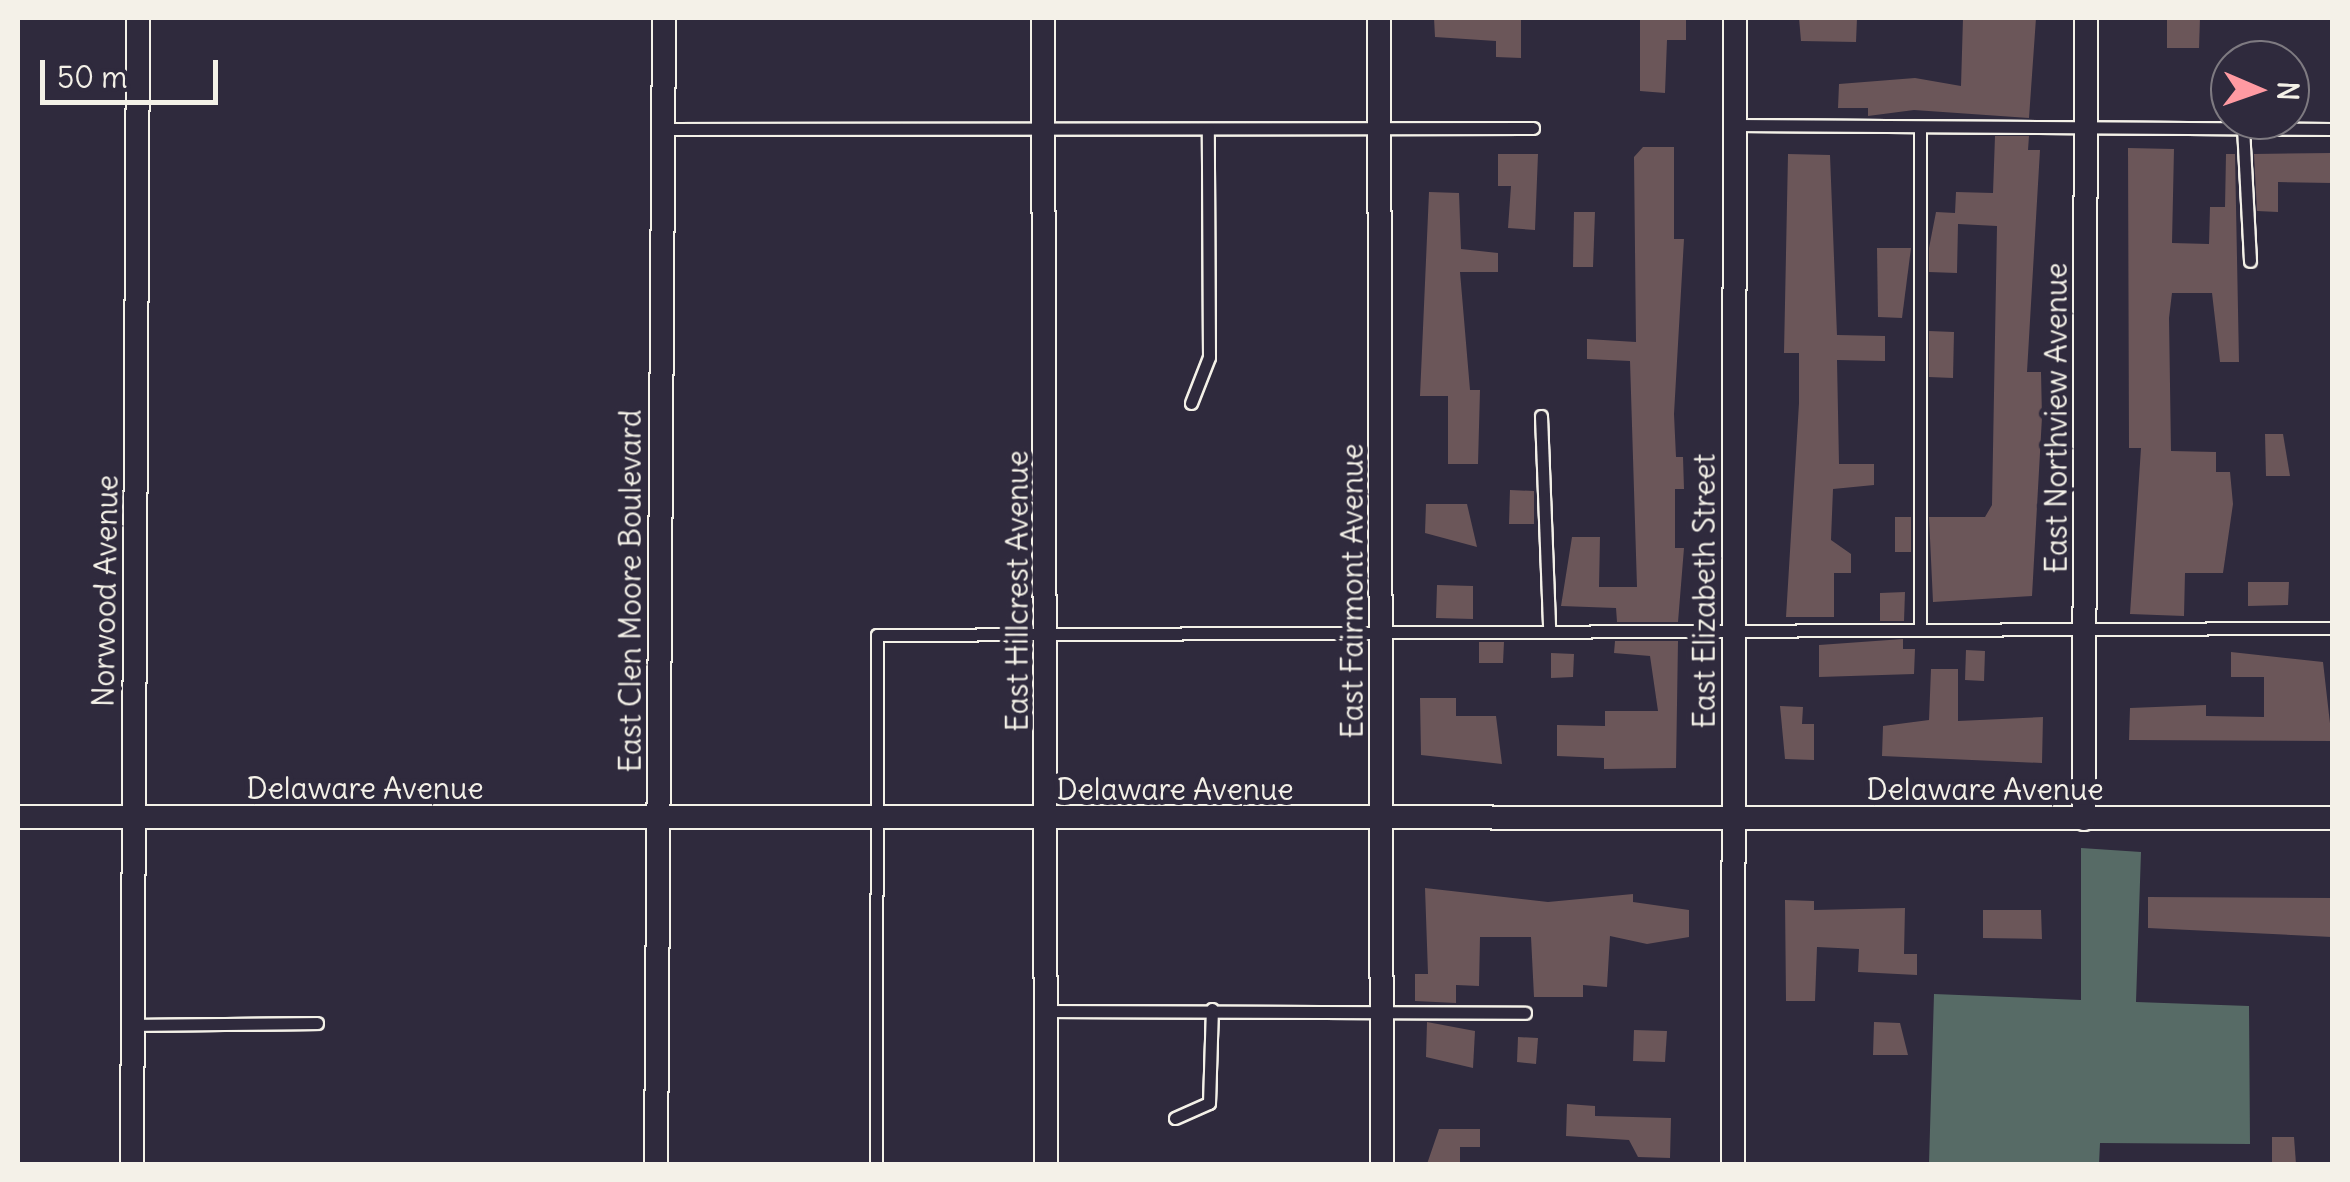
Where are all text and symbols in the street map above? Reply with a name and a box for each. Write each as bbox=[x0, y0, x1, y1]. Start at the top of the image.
scale bar bbox=[45, 40, 222, 102]
north arrow bbox=[2210, 40, 2310, 140]
text: 50 m bbox=[57, 58, 127, 96]
text: N bbox=[2270, 81, 2306, 101]
street label: East Northview Avenue bbox=[2038, 263, 2074, 573]
street label: East Clen Moore Boulevard bbox=[612, 410, 648, 772]
street label: East Fairmont Avenue bbox=[1334, 444, 1370, 738]
street label: East Hillcrest Avenue bbox=[999, 450, 1035, 732]
street label: East Elizabeth Street bbox=[1686, 454, 1722, 728]
street label: Norwood Avenue bbox=[85, 475, 125, 707]
street label: Delaware Avenue bbox=[246, 770, 484, 806]
street label: Delaware Avenue bbox=[1056, 771, 1294, 807]
street label: Delaware Avenue bbox=[1866, 771, 2104, 807]

